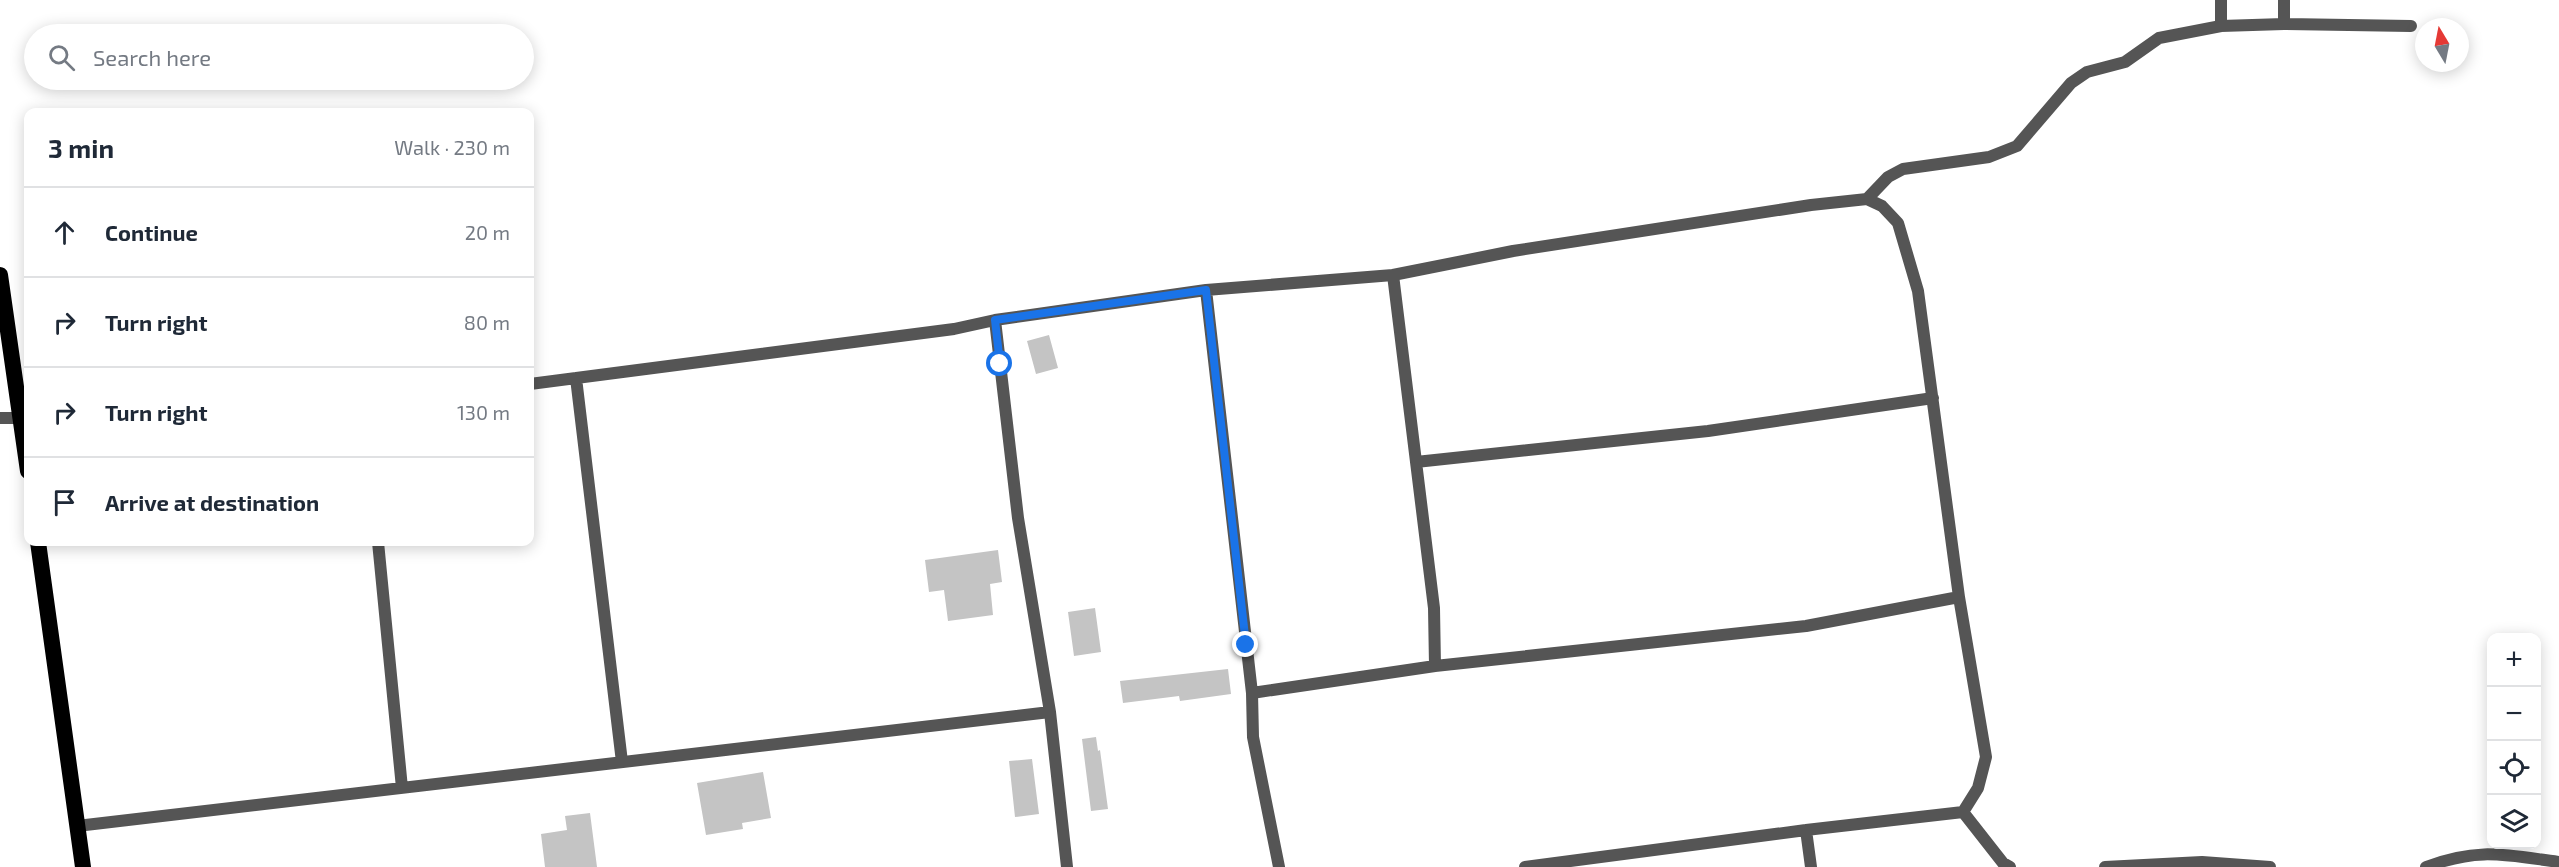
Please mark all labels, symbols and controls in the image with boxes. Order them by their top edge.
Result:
north arrow [2415,18,2469,72]
search box [24,24,534,90]
icon: search [45,41,78,74]
text: Search here [93,44,211,70]
text: 3 min [48,132,114,163]
text: Walk · 230 m [394,135,510,159]
icon: ahead [48,216,81,249]
text: Continue [105,219,198,245]
text: 20 m [465,220,510,244]
icon: right [48,306,81,339]
text: Turn right [105,309,207,335]
text: 80 m [464,310,510,334]
route start [986,350,1012,376]
icon: right [48,396,81,429]
text: Turn right [105,399,207,425]
text: 130 m [457,400,510,424]
icon: arrive [48,486,81,519]
text: Arrive at destination [105,489,319,515]
route end [1232,631,1258,657]
map controls [2487,633,2541,849]
button: + [2487,633,2541,687]
button: − [2487,687,2541,741]
button: locate [2487,741,2541,795]
button: layers [2487,795,2541,849]

